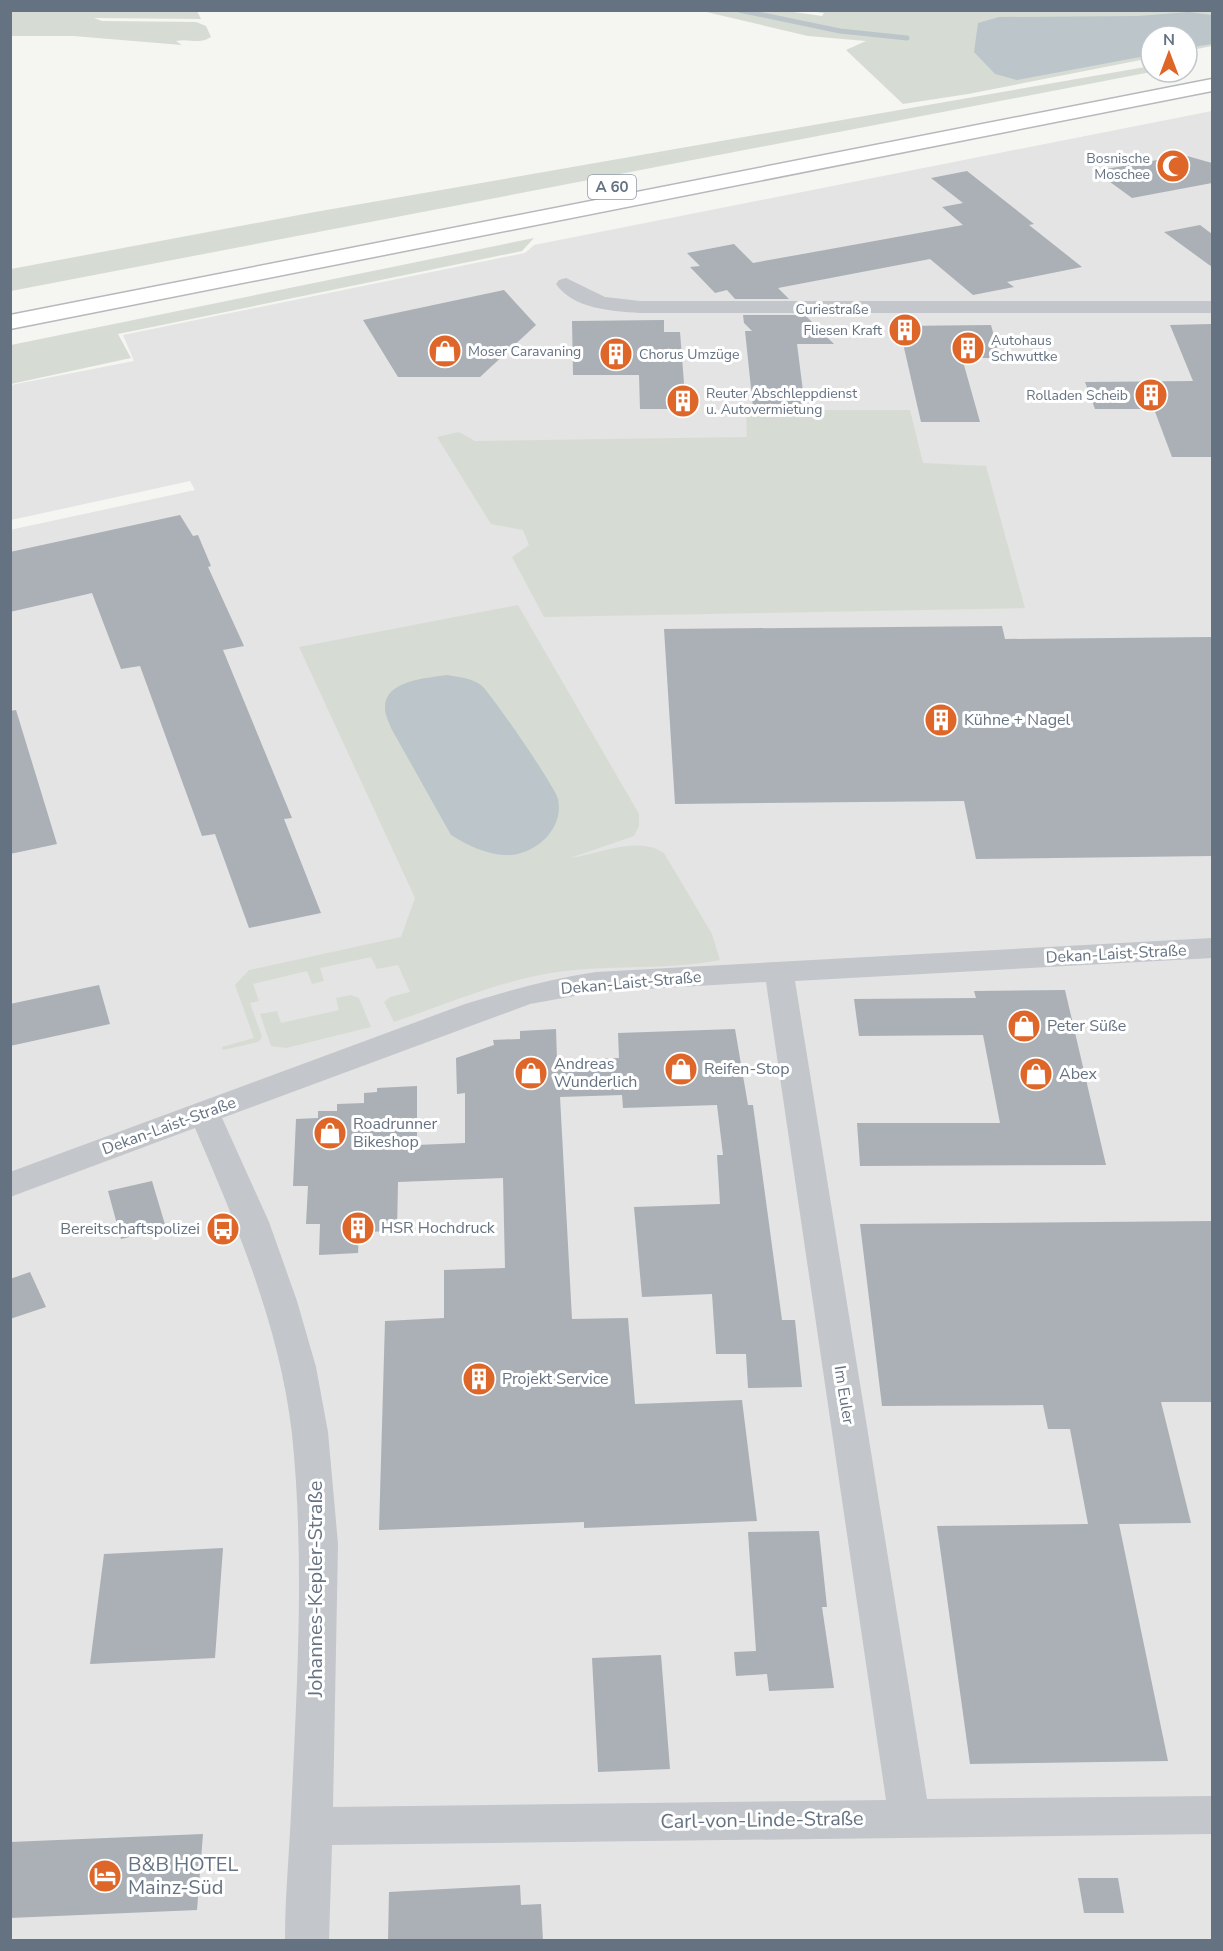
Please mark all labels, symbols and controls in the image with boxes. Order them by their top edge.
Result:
north arrow [1139,24,1199,84]
text: N [1163,29,1175,51]
mosque icon: Bosnische Moschee [1155,148,1191,184]
place label: Bosnische Moschee [1086,149,1150,184]
road number: A 60 [588,175,636,199]
street label: Curiestraße [796,300,868,319]
building icon: Fliesen Kraft [887,312,923,348]
place label: Fliesen Kraft [803,321,882,340]
building icon: Autohaus Schwuttke [950,330,986,366]
place label: Autohaus Schwuttke [991,331,1058,366]
shop icon: Moser Caravaning [427,333,463,369]
building icon: Chorus Umzüge [598,336,634,372]
place label: Moser Caravaning [468,342,581,361]
place label: Chorus Umzüge [639,345,740,364]
building icon: Rolladen Scheib [1133,377,1169,413]
building icon: Reuter Abschleppdienst u. Autovermietung [665,383,701,419]
place label: Reuter Abschleppdienst u. Autovermietung [706,384,857,419]
place label: Rolladen Scheib [1026,386,1128,405]
building icon: Kühne + Nagel [923,702,959,738]
place label: Kühne + Nagel [964,709,1071,731]
street label: Dekan-Laist-Straße [1045,939,1187,969]
street label: Dekan-Laist-Straße [560,966,702,1000]
shop icon: Peter Süße [1006,1008,1042,1044]
place label: Peter Süße [1047,1015,1126,1037]
shop icon: Reifen-Stop [663,1051,699,1087]
place label: Andreas Wunderlich [554,1053,637,1093]
shop icon: Andreas Wunderlich [513,1055,549,1091]
shop icon: Abex [1018,1056,1054,1092]
place label: Reifen-Stop [704,1058,789,1080]
place label: Abex [1059,1063,1097,1085]
street label: Dekan-Laist-Straße [99,1092,239,1160]
place label: Roadrunner Bikeshop [353,1113,438,1153]
shop icon: Roadrunner Bikeshop [312,1115,348,1151]
building icon: HSR Hochdruck [340,1210,376,1246]
bus stop icon: Bereitschaftspolizei [205,1211,241,1247]
place label: HSR Hochdruck [381,1217,496,1239]
place label: Bereitschaftspolizei [60,1218,200,1240]
building icon: Projekt Service [461,1361,497,1397]
street label: Im Euler [829,1364,860,1426]
place label: Projekt Service [502,1368,609,1390]
street label: Johannes-Kepler-Straße [302,1481,329,1698]
street label: Carl-von-Linde-Straße [660,1805,864,1835]
place label: B&B HOTEL Mainz-Süd [128,1851,238,1901]
hotel icon: B&B HOTEL Mainz-Süd [87,1858,123,1894]

